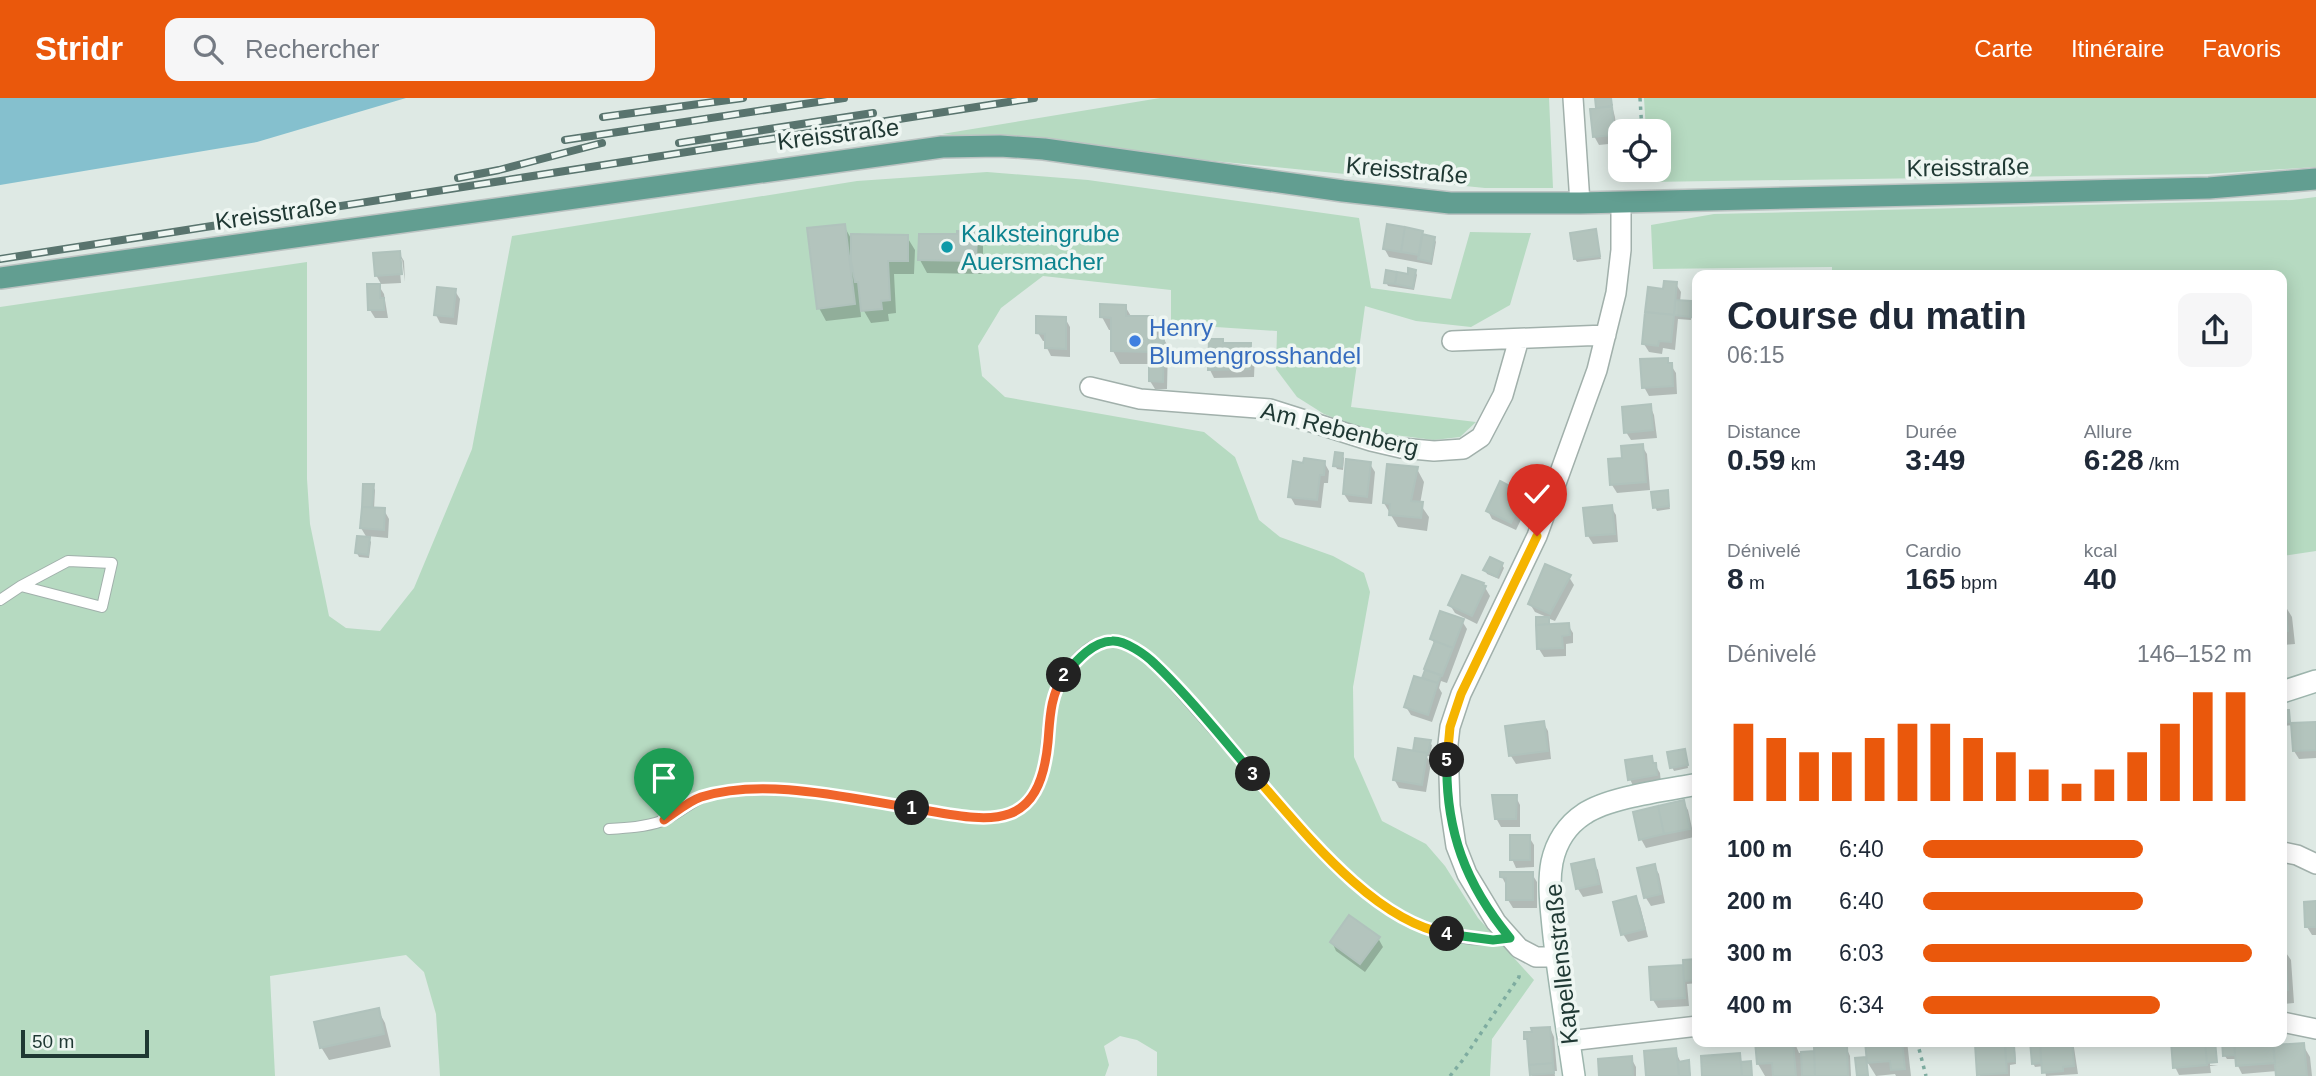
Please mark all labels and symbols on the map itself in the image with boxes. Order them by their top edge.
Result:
street label: Kreisstraße [775,113,901,155]
street label: Kreisstraße [1345,151,1469,189]
street label: Kreisstraße [1906,152,2030,182]
street label: Kreisstraße [213,191,339,235]
place label: Kalksteingrube Auersmacher [961,220,1120,275]
marker: Kalksteingrube Auersmacher [939,239,955,255]
place label: Henry Blumengrosshandel [1149,314,1361,369]
marker: Henry Blumengrosshandel [1127,333,1143,349]
street label: Am Rebenberg [1258,396,1422,462]
pin [1507,464,1567,536]
pin: 2 [1046,658,1082,692]
pin: 5 [1430,742,1464,778]
pin [634,748,694,820]
pin: 3 [1236,756,1270,792]
pin: 1 [894,790,930,826]
street label: Kapellenstraße [1539,882,1583,1046]
pin: 4 [1430,916,1464,952]
scale bar [21,1027,149,1059]

